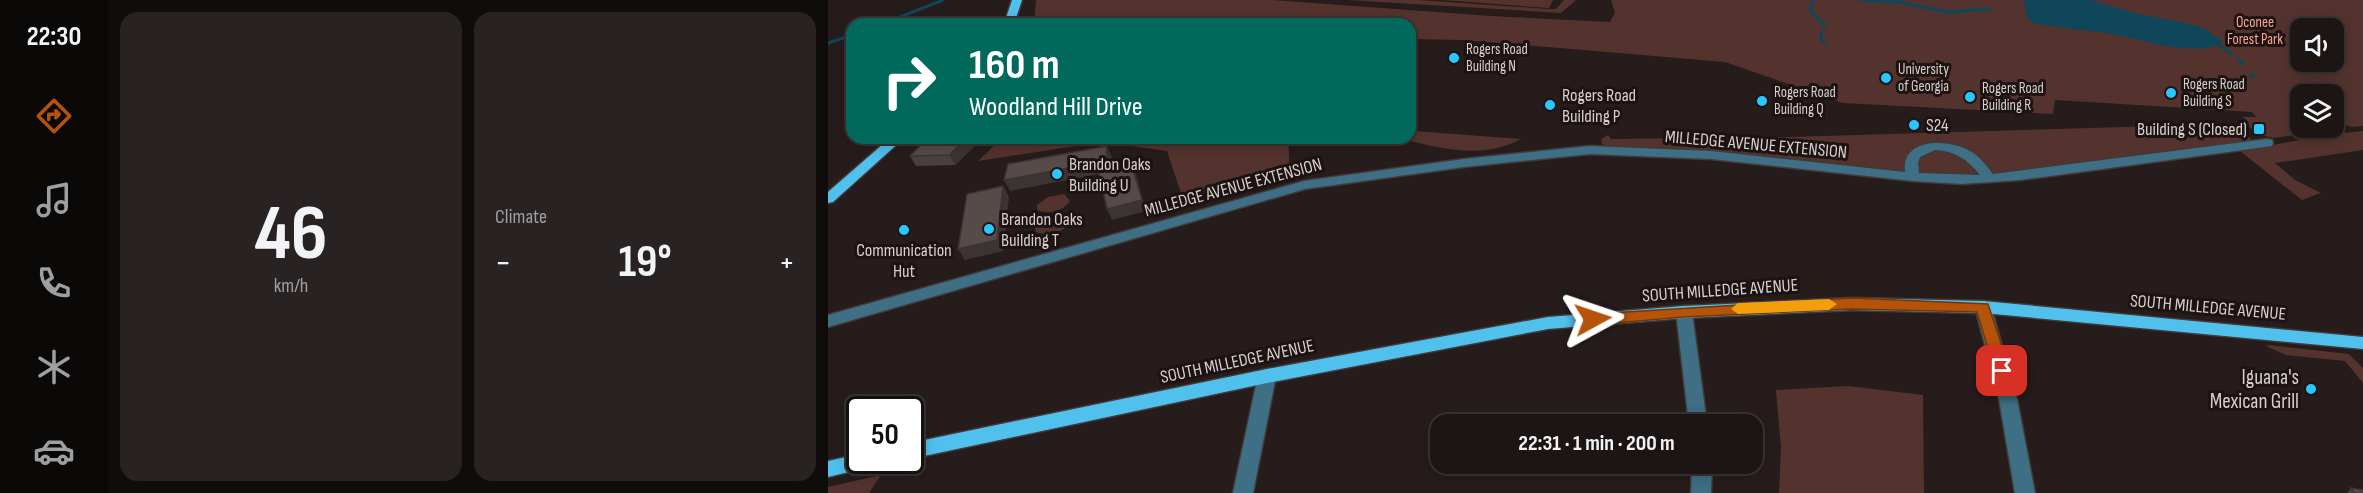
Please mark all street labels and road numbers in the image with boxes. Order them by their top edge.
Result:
street label: MILLEDGE AVENUE EXTENSION [1664,126,1848,163]
street label: MILLEDGE AVENUE EXTENSION [1142,154,1324,221]
street label: SOUTH MILLEDGE AVENUE [1641,275,1799,306]
street label: SOUTH MILLEDGE AVENUE [2129,290,2287,325]
street label: SOUTH MILLEDGE AVENUE [1159,335,1316,388]

